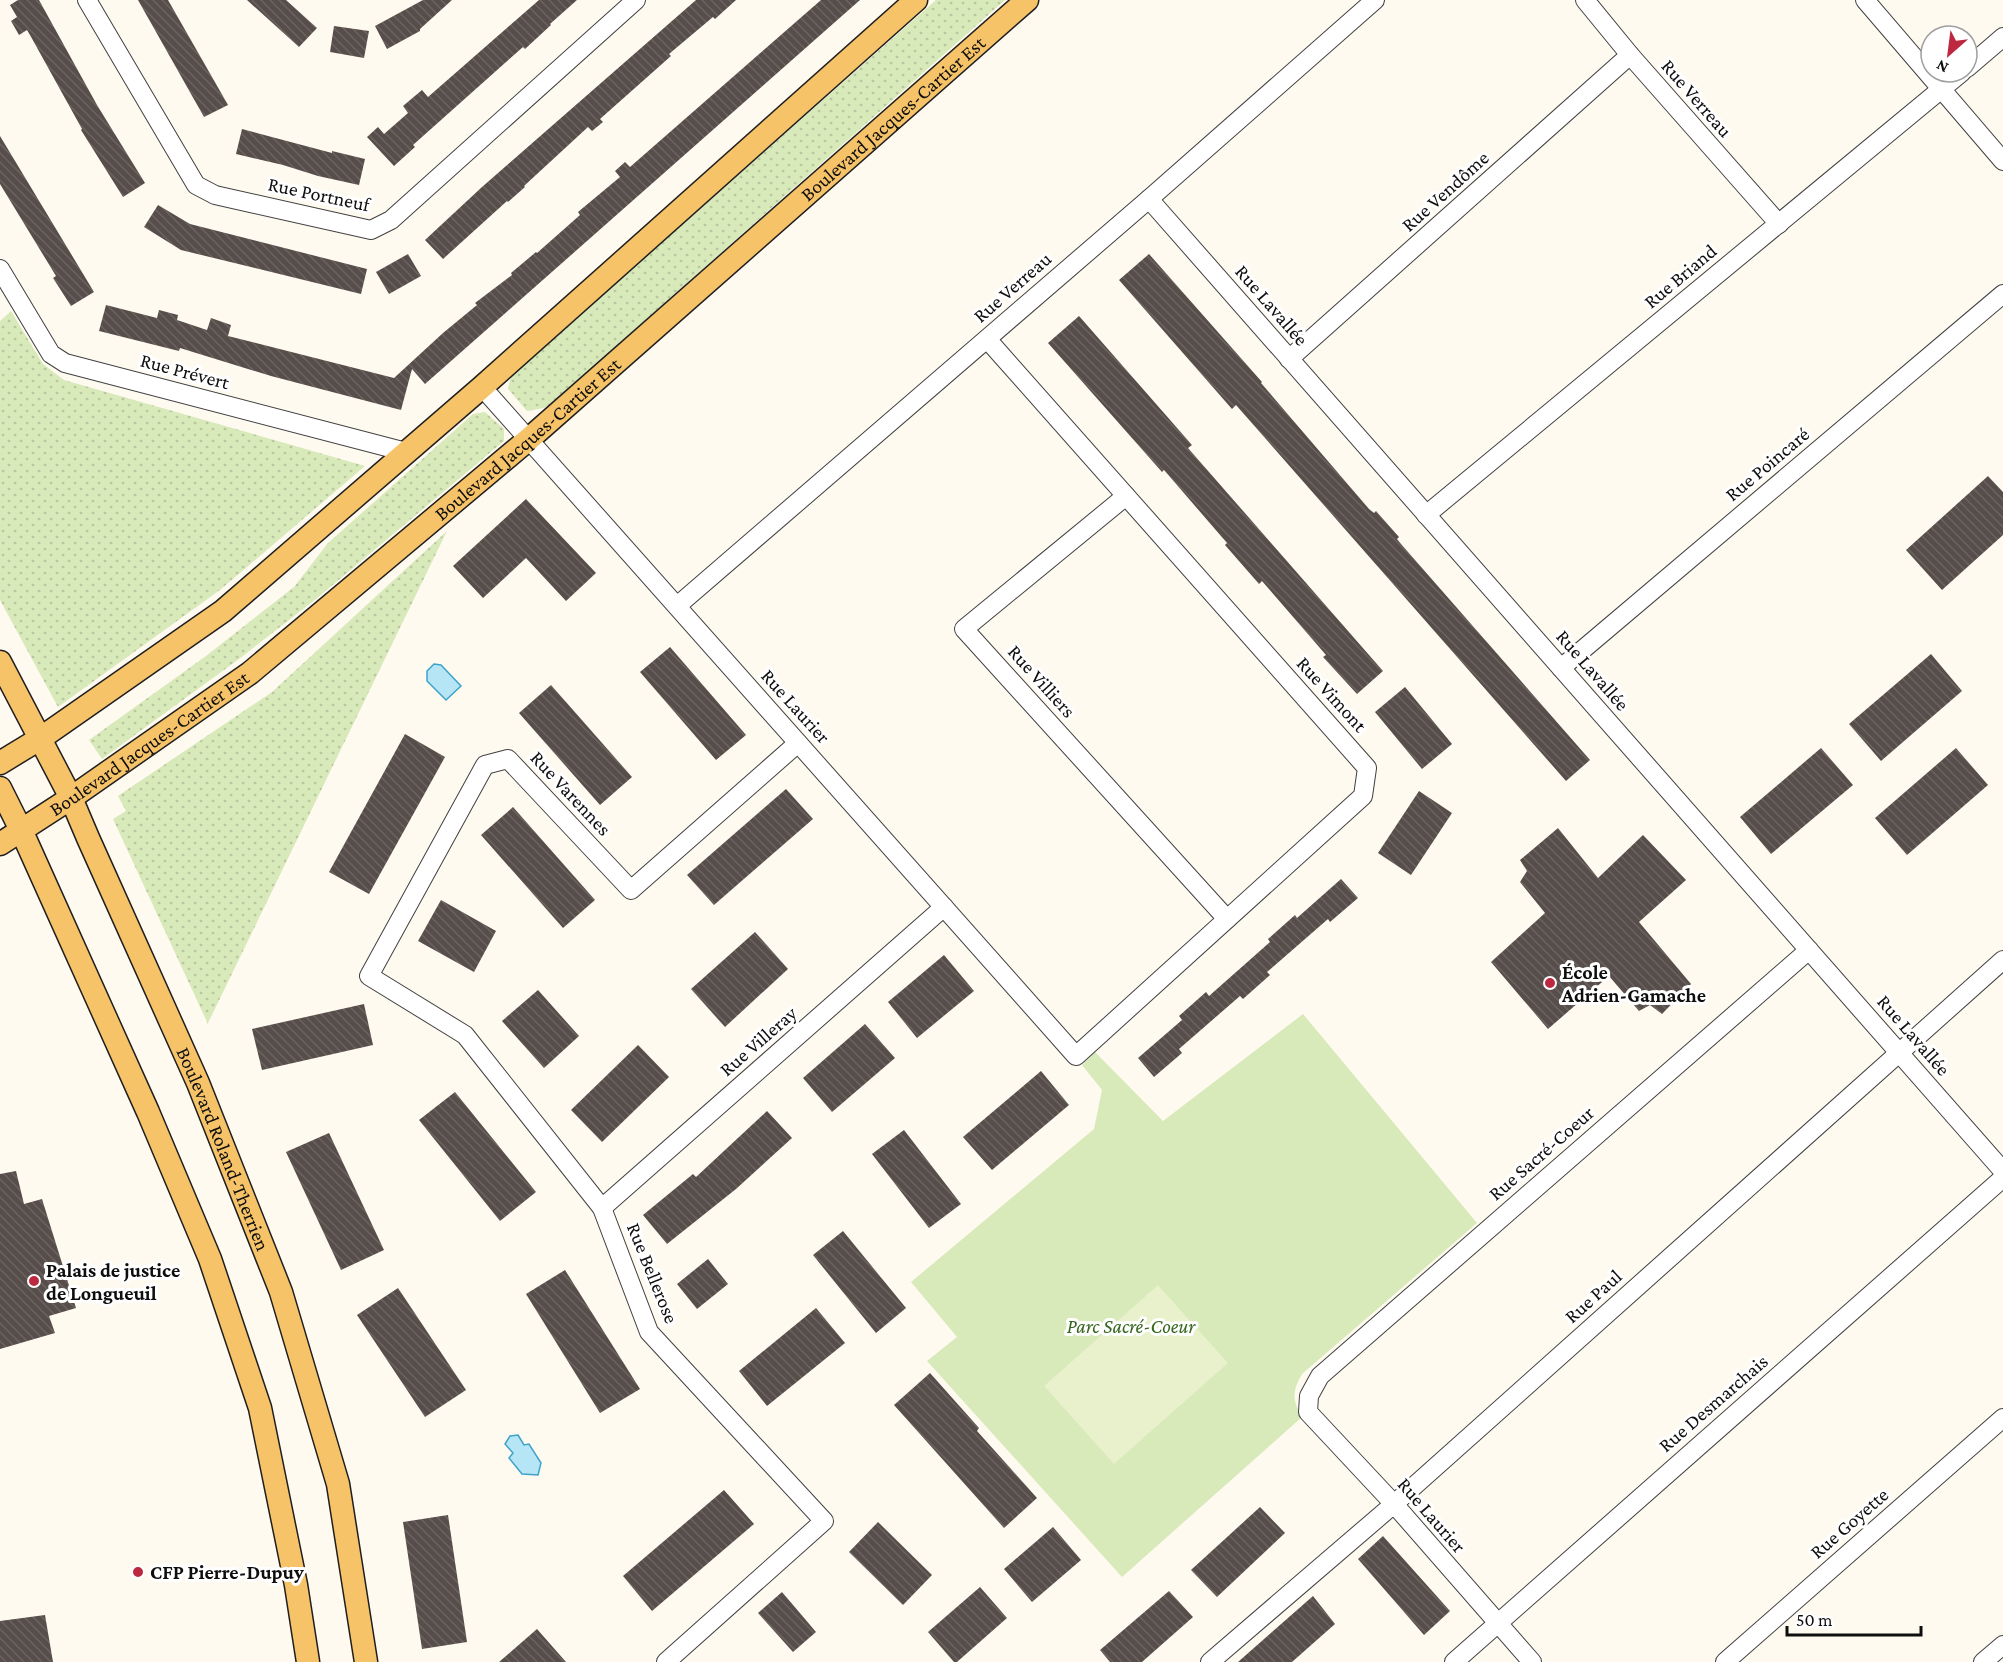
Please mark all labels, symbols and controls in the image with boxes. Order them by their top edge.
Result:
north arrow [1919,24,1979,84]
street label: Boulevard Jacques-Cartier Est [796,31,990,205]
street label: Rue Verreau [1657,55,1737,142]
text: N [1933,57,1951,77]
street label: Rue Vendôme [1397,146,1493,236]
street label: Rue Portneuf [266,172,373,216]
street label: Rue Briand [1639,239,1721,313]
street label: Rue Verreau [969,247,1056,327]
street label: Rue Lavallée [1231,260,1313,350]
street label: Rue Prévert [138,349,232,394]
street label: Boulevard Jacques-Cartier Est [430,353,625,525]
street label: Rue Poincaré [1721,422,1814,505]
street label: Rue Lavallée [1552,625,1634,715]
street label: Rue Villiers [1004,640,1080,722]
street label: Rue Vimont [1292,652,1372,736]
street label: Rue Laurier [757,664,835,748]
street label: Boulevard Jacques-Cartier Est [45,666,253,820]
street label: Rue Varennes [526,746,616,840]
place label: École Adrien-Gamache [1561,961,1706,1006]
marker: École Adrien-Gamache [1543,976,1557,990]
street label: Rue Lavallée [1873,990,1955,1080]
street label: Rue Villeray [715,1001,802,1081]
street label: Boulevard Roland-Therrien [172,1044,275,1254]
street label: Rue Sacré-Coeur [1484,1101,1598,1205]
street label: Rue Bellerose [623,1220,683,1327]
place label: Palais de justice de Longueuil [46,1259,180,1304]
street label: Rue Paul [1560,1265,1626,1327]
marker: Palais de justice de Longueuil [27,1274,41,1288]
park label: Parc Sacré-Coeur [1067,1315,1196,1337]
street label: Rue Desmarchais [1654,1350,1772,1456]
street label: Rue Laurier [1393,1473,1471,1557]
street label: Rue Goyette [1805,1483,1893,1564]
place label: CFP Pierre-Dupuy [150,1561,304,1583]
marker: CFP Pierre-Dupuy [131,1565,145,1579]
scale bar [1787,1599,1920,1637]
text: 50 m [1796,1610,1833,1630]

